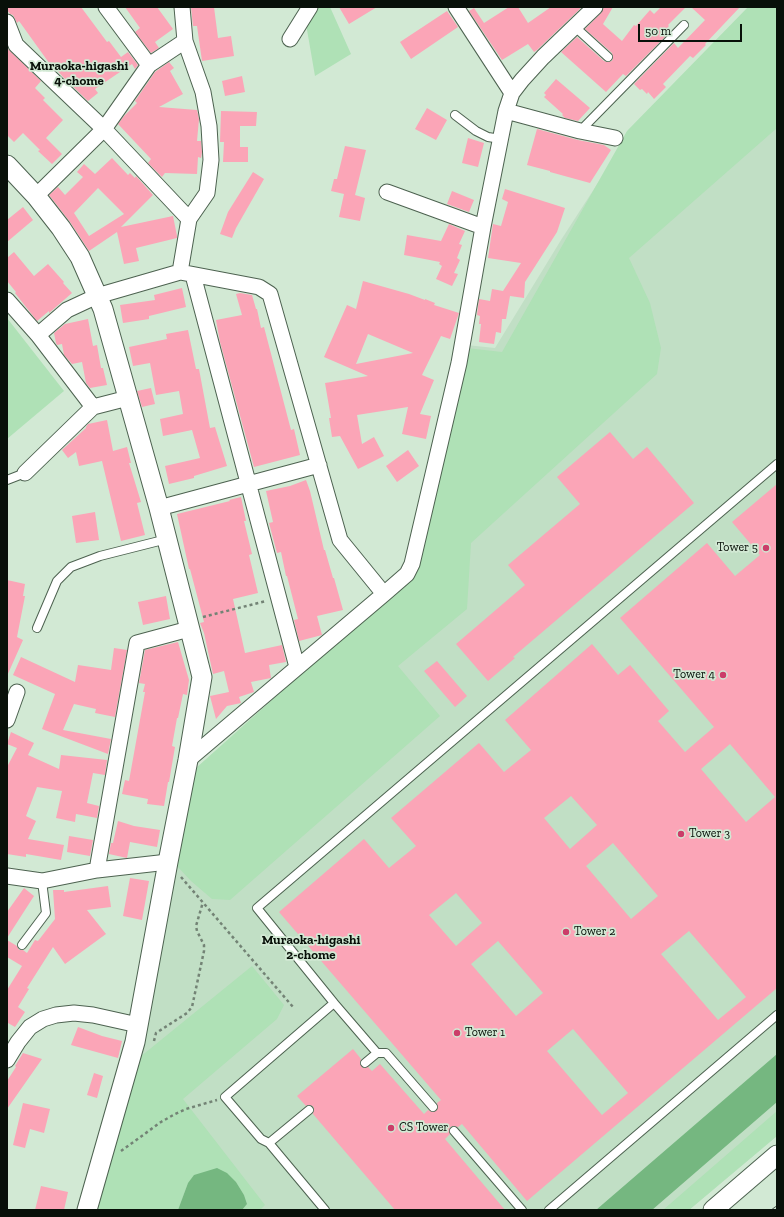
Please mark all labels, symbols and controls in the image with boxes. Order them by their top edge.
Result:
scale bar [640,16,744,42]
text: 50 m [645,24,671,38]
district label: Muraoka-higashi 4-chome [30,58,128,89]
place label: Tower 5 [717,541,758,555]
marker: Tower 5 [761,543,771,553]
place label: Tower 4 [673,668,715,682]
marker: Tower 4 [718,670,728,680]
place label: Tower 3 [689,827,730,841]
marker: Tower 3 [676,829,686,839]
place label: Tower 2 [574,925,615,939]
marker: Tower 2 [561,927,571,937]
district label: Muraoka-higashi 2-chome [262,932,360,963]
place label: Tower 1 [465,1026,505,1040]
marker: Tower 1 [452,1028,462,1038]
place label: CS Tower [399,1121,448,1135]
marker: CS Tower [386,1123,396,1133]

